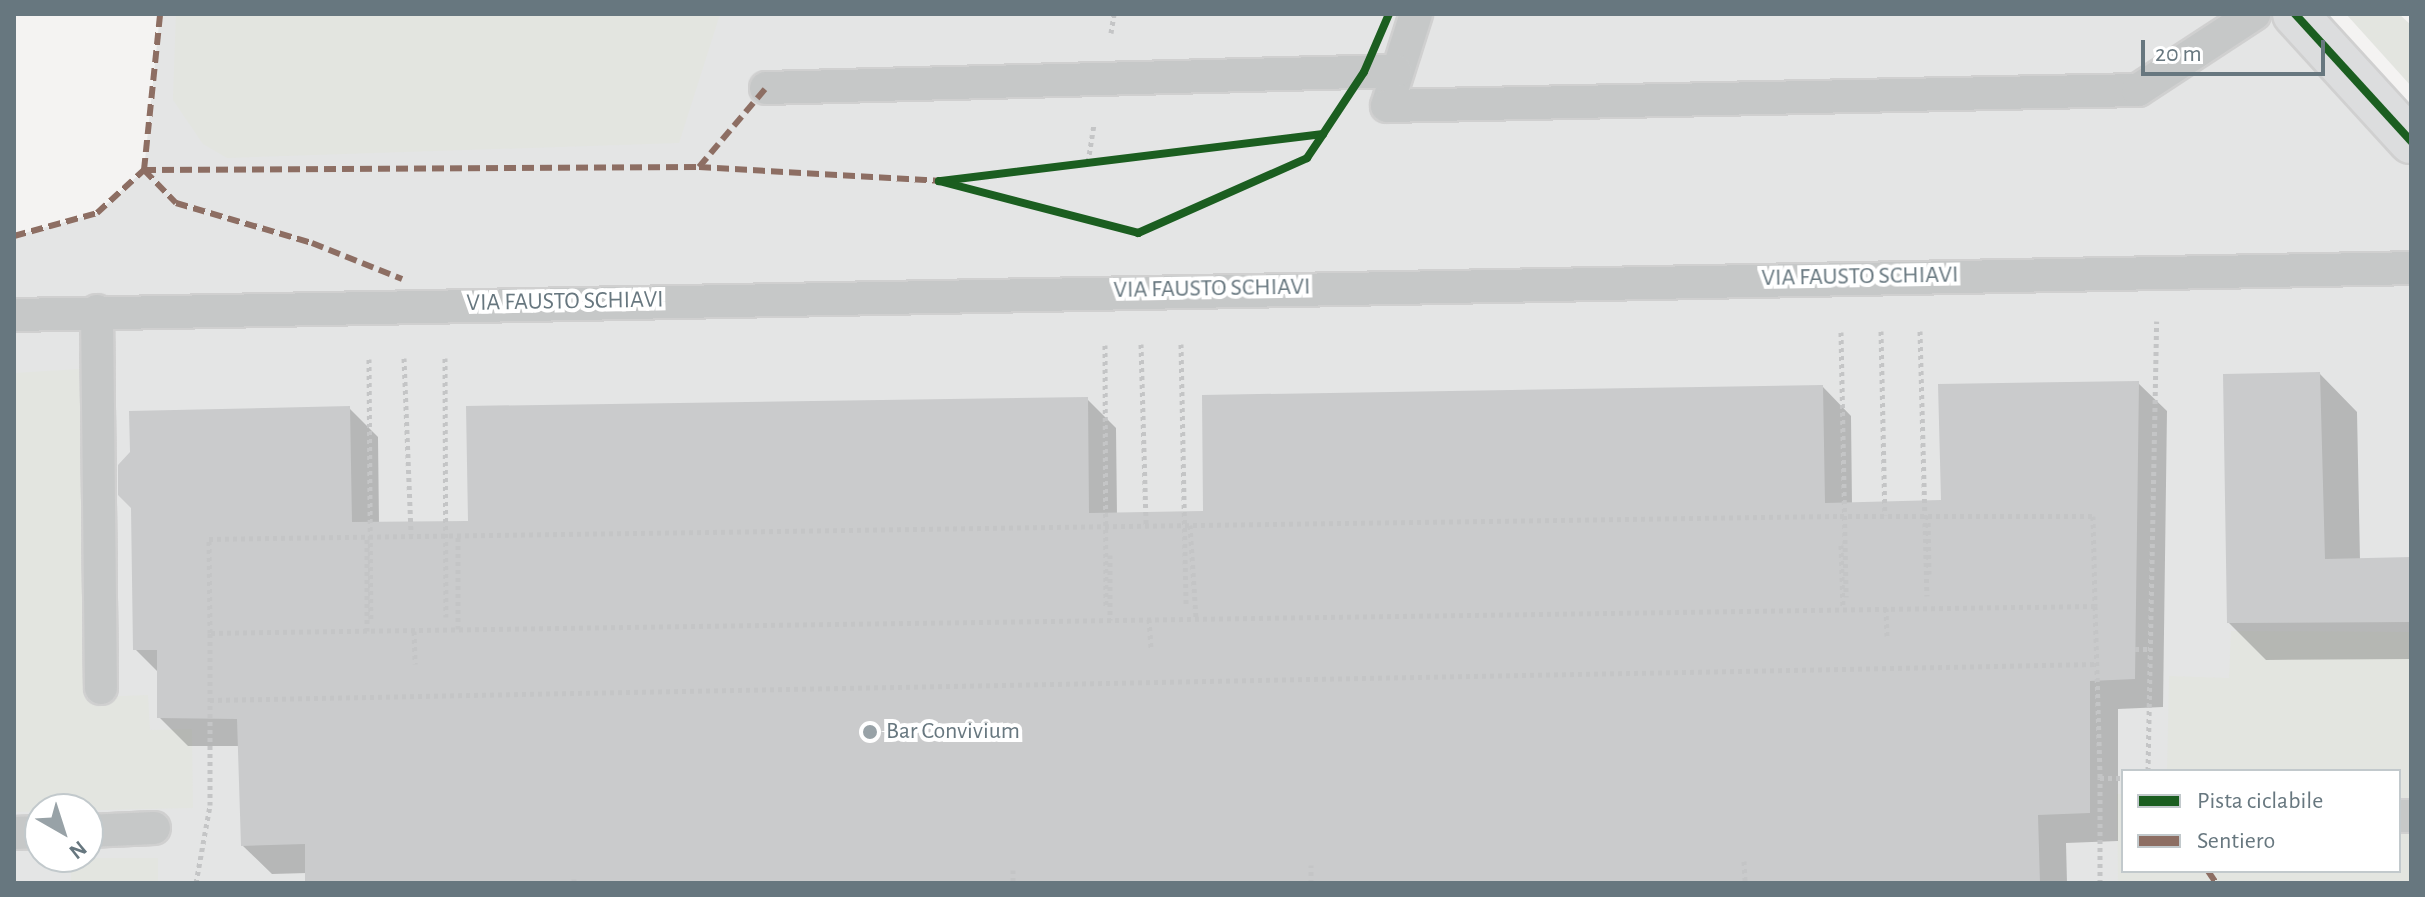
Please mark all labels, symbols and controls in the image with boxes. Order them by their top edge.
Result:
scale bar [2145,24,2329,74]
text: 20 m [2155,42,2202,66]
street label: VIA FAUSTO SCHIAVI [1761,261,1959,293]
street label: VIA FAUSTO SCHIAVI [1113,273,1311,305]
street label: VIA FAUSTO SCHIAVI [466,286,664,318]
place label: Bar Convivium [886,718,1020,746]
marker: Bar Convivium [861,723,879,741]
legend [2121,769,2401,873]
text: Pista ciclabile [2197,789,2323,813]
north arrow [24,793,104,873]
text: Sentiero [2197,829,2275,853]
text: N [65,837,91,863]

